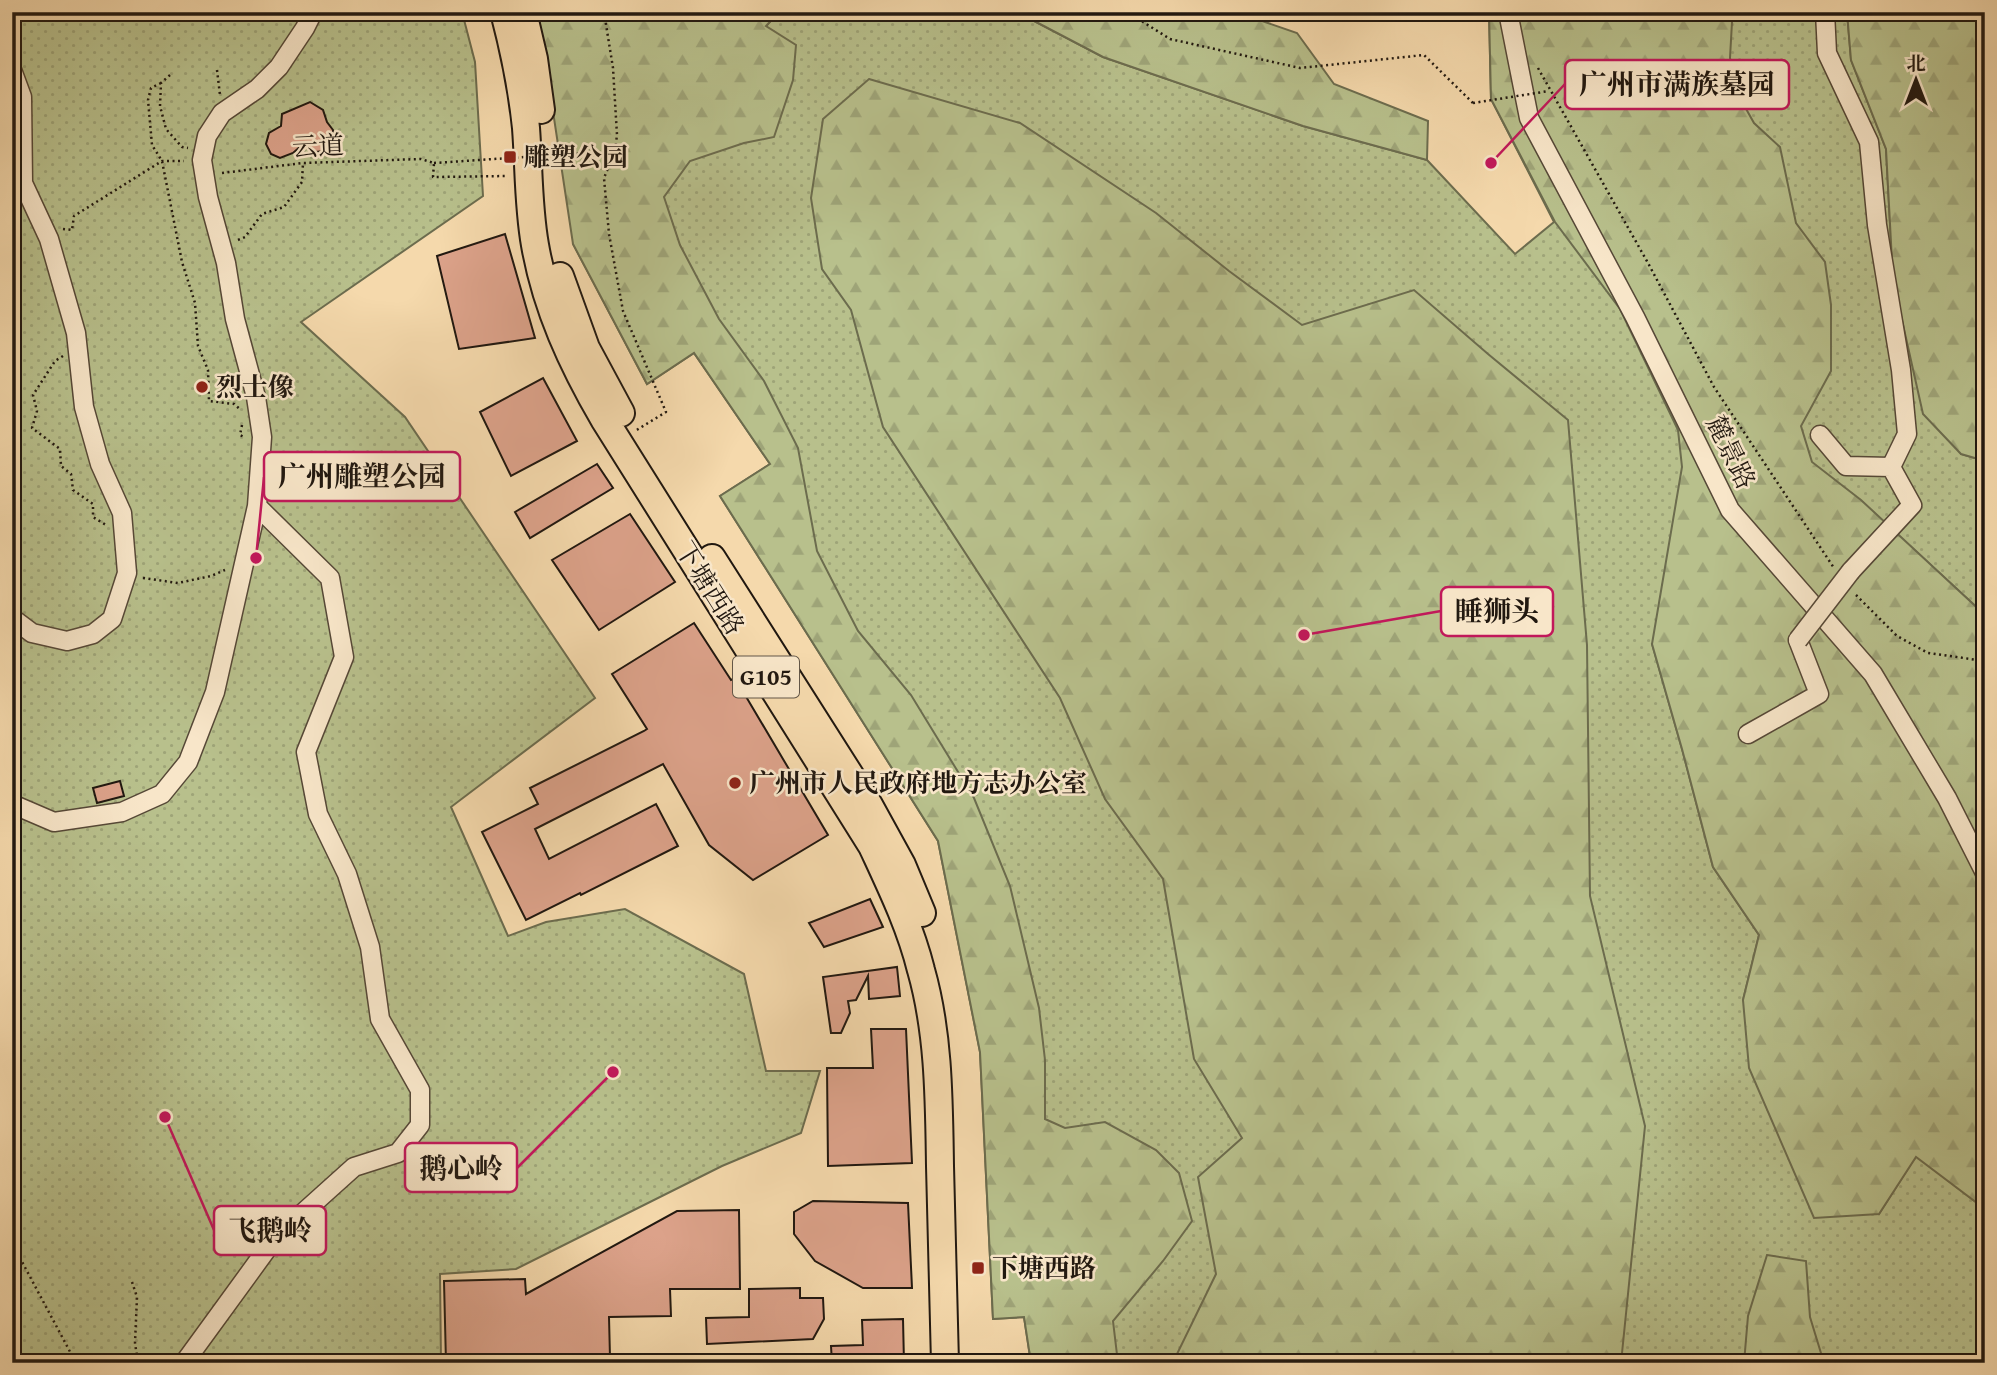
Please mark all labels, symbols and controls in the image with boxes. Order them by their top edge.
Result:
north arrow [1882,46,1952,116]
text: 北 [1906,49,1926,77]
callout: 广州市满族墓园 [1565,60,1789,109]
text: 广州市满族墓园 [1579,63,1775,104]
street label: 云道 [291,125,345,166]
place label: 雕塑公园 [524,137,628,176]
marker: 雕塑公园 [502,149,518,165]
place label: 烈士像 [216,367,294,406]
marker: 烈士像 [194,379,210,395]
street label: 麓景路 [1697,408,1766,495]
callout: 广州雕塑公园 [264,452,460,501]
text: 广州雕塑公园 [278,455,446,496]
street label: 下塘西路 [666,533,755,642]
callout: 睡狮头 [1441,587,1553,636]
text: 睡狮头 [1455,590,1539,631]
road number: G105 [733,656,799,698]
place label: 广州市人民政府地方志办公室 [749,763,1087,802]
marker: 广州市人民政府地方志办公室 [727,775,743,791]
callout: 鹅心岭 [405,1143,517,1192]
text: 鹅心岭 [419,1147,503,1188]
callout: 飞鹅岭 [214,1206,326,1255]
text: 飞鹅岭 [228,1209,312,1250]
place label: 下塘西路 [992,1248,1096,1287]
marker: 下塘西路 [970,1260,986,1276]

